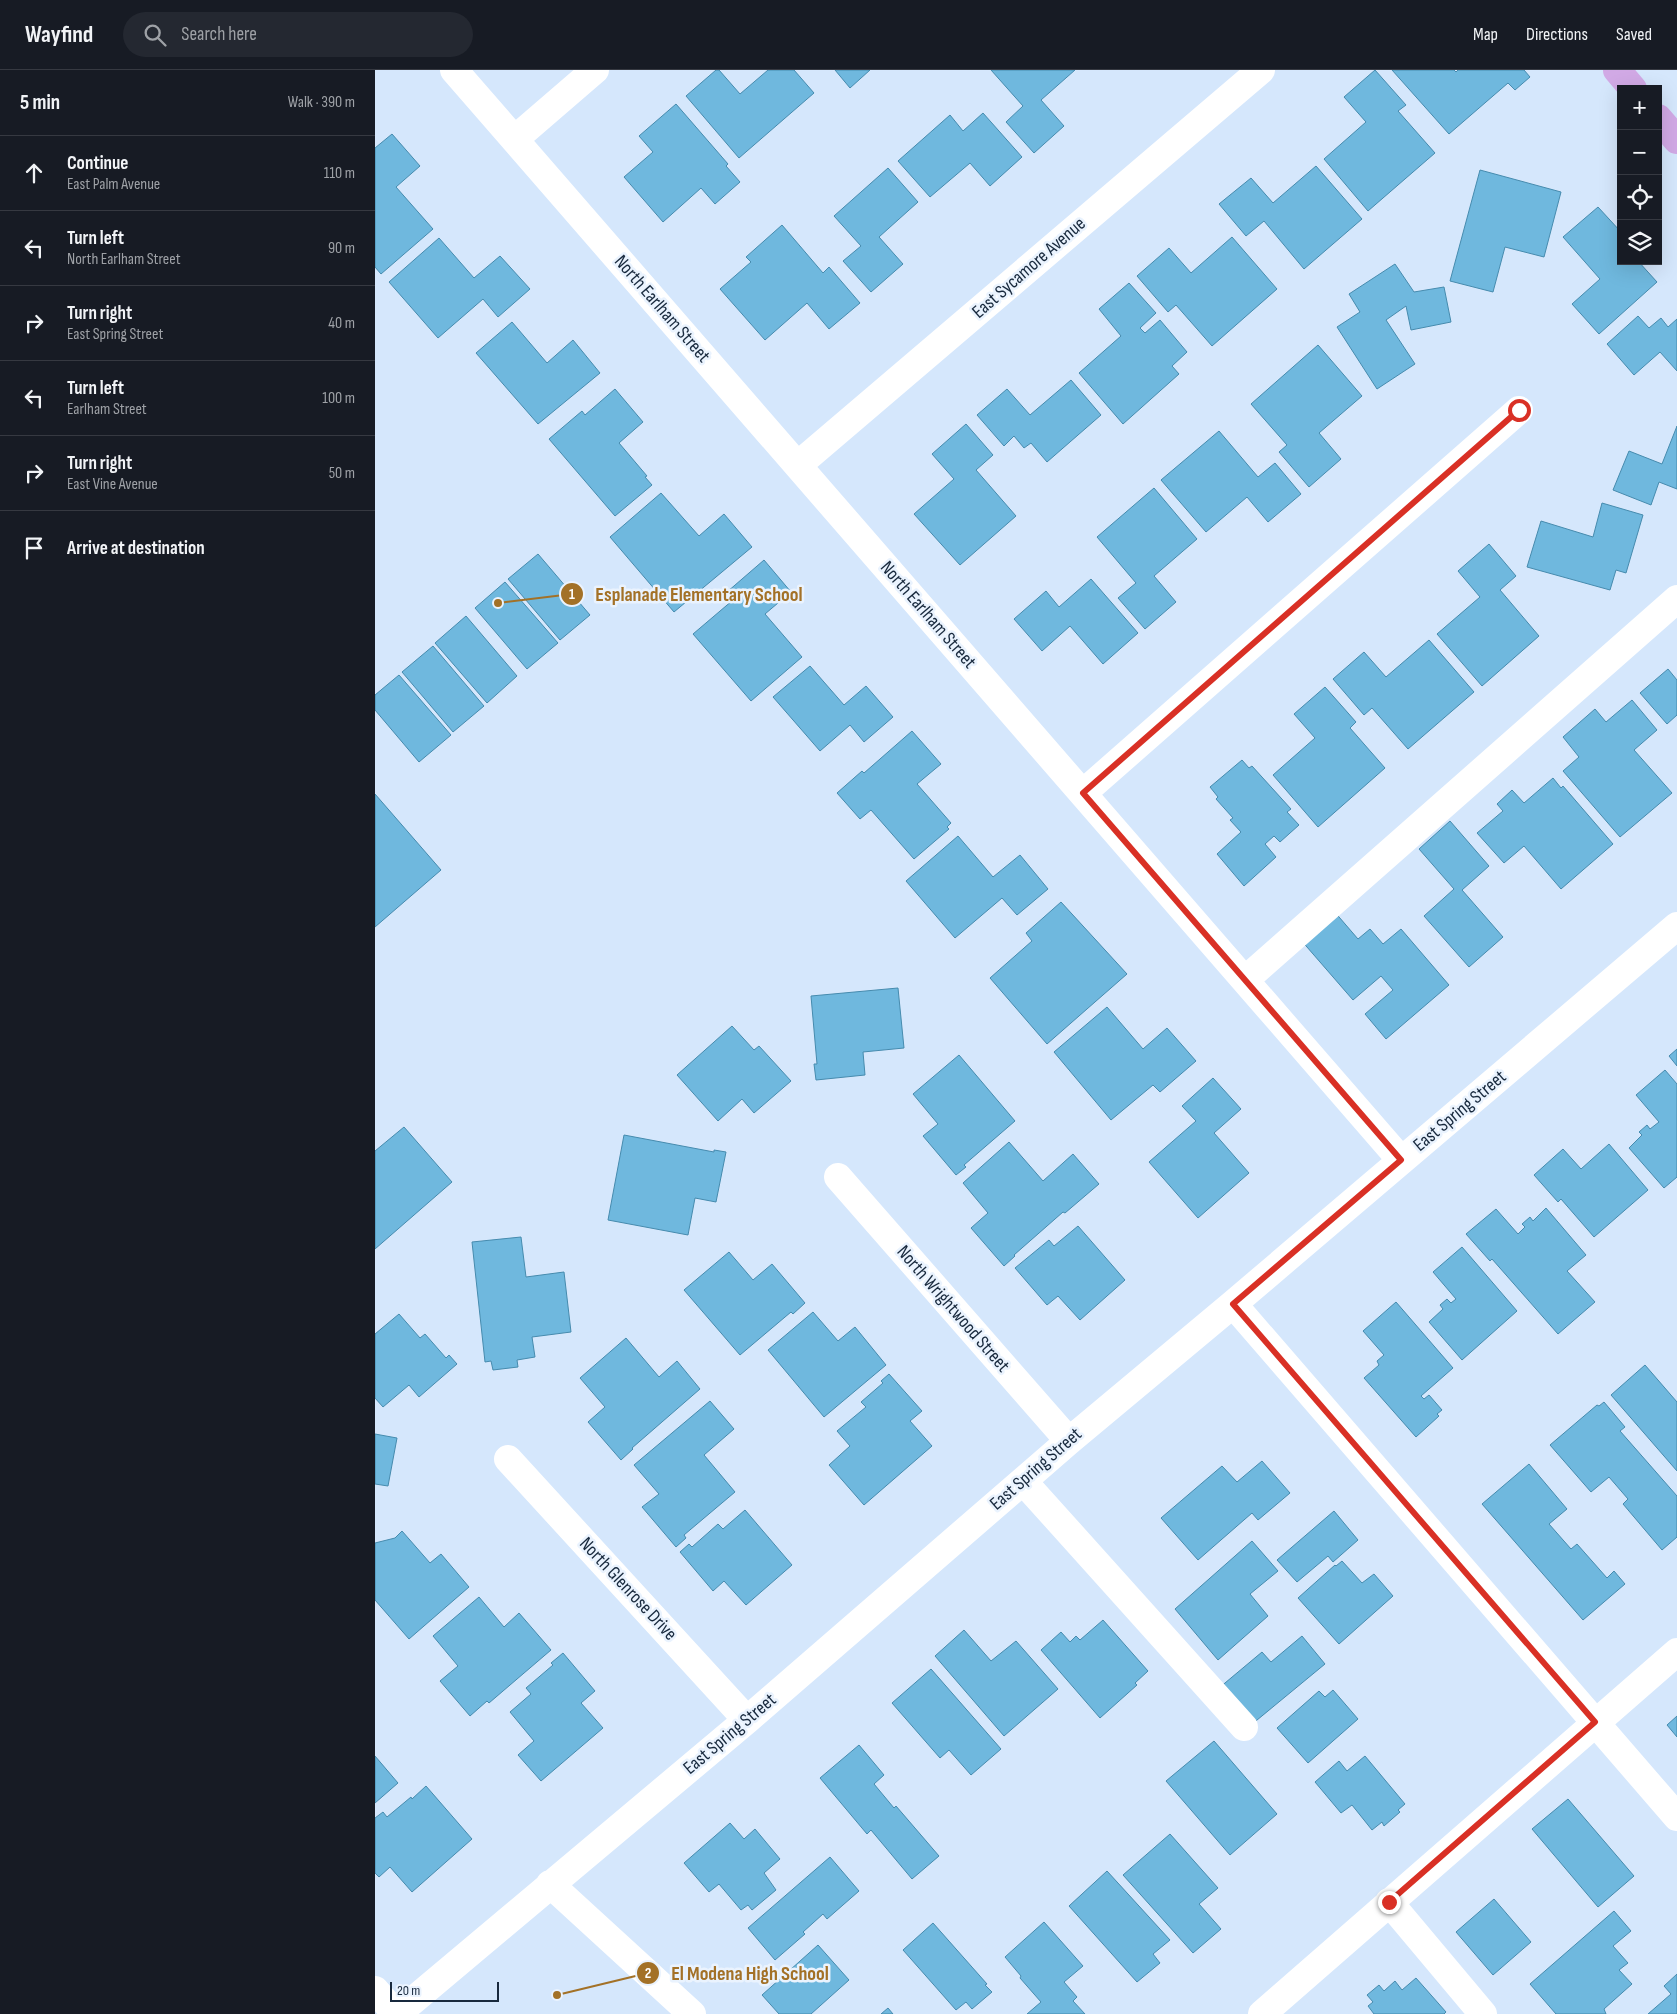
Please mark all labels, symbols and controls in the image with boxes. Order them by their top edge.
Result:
search box [123,12,473,57]
text: Wayfind [25,20,93,49]
icon: search [141,21,169,49]
text: Search here [181,23,257,46]
text: Map [1473,24,1498,45]
text: Directions [1526,24,1588,45]
text: Saved [1616,24,1652,45]
map controls [1617,85,1662,265]
button: + [1617,85,1662,130]
text: 5 min [20,90,60,115]
text: Walk · 390 m [288,93,355,112]
button: − [1617,130,1662,175]
text: Continue [67,152,128,175]
icon: ahead [20,159,48,187]
text: 110 m [324,164,355,183]
text: East Palm Avenue [67,175,160,194]
button: locate [1617,175,1662,220]
street label: East Sycamore Avenue [968,212,1090,324]
button: layers [1617,220,1662,265]
text: Turn left [67,227,124,250]
icon: left [20,234,48,262]
text: 90 m [328,239,355,258]
text: North Earlham Street [67,250,181,269]
street label: North Earlham Street [609,251,715,368]
text: Turn right [67,302,132,325]
icon: right [20,309,48,337]
text: 40 m [328,314,355,333]
text: East Spring Street [67,325,163,344]
text: Turn left [67,377,124,400]
icon: left [20,384,48,412]
text: 100 m [322,389,355,408]
route start [1508,399,1531,422]
text: Earlham Street [67,400,147,419]
text: Turn right [67,452,132,475]
icon: right [20,459,48,487]
text: 50 m [329,464,355,483]
text: East Vine Avenue [67,475,158,494]
icon: arrive [20,534,48,562]
text: Arrive at destination [67,537,205,560]
street label: North Earlham Street [875,557,981,674]
callout: Esplanade Elementary School [560,577,812,612]
text: Esplanade Elementary School [595,583,803,607]
text: 1 [569,585,575,604]
street label: East Spring Street [1409,1065,1511,1157]
street label: North Wrightwood Street [892,1241,1014,1377]
street label: East Spring Street [985,1423,1087,1515]
street label: North Glenrose Drive [574,1533,682,1645]
street label: East Spring Street [679,1688,781,1780]
route end [1378,1891,1401,1914]
callout: El Modena High School [636,1956,838,1991]
text: El Modena High School [671,1962,829,1986]
text: 2 [645,1964,651,1983]
scale bar [390,1979,499,2002]
text: 20 m [397,1982,420,1999]

